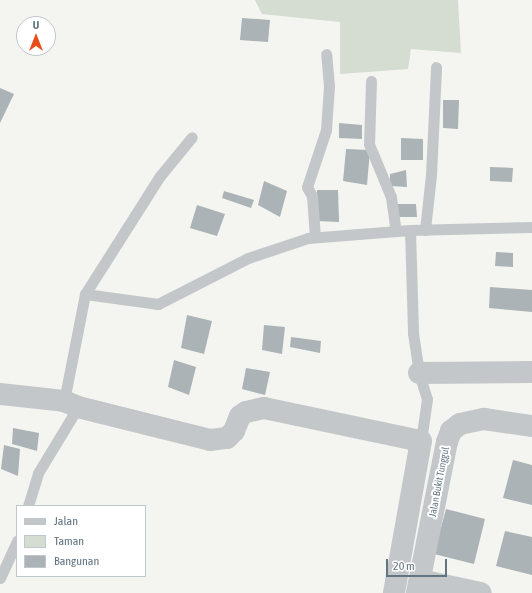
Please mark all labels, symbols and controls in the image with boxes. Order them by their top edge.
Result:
north arrow [16,16,56,56]
text: U [33,19,39,31]
street label: Jalan Bukit Tunggul [426,446,452,518]
legend [16,505,146,577]
text: Jalan [54,514,78,528]
text: Taman [54,534,84,548]
scale bar [388,551,449,577]
text: Bangunan [54,554,99,568]
text: 20 m [393,559,415,573]

